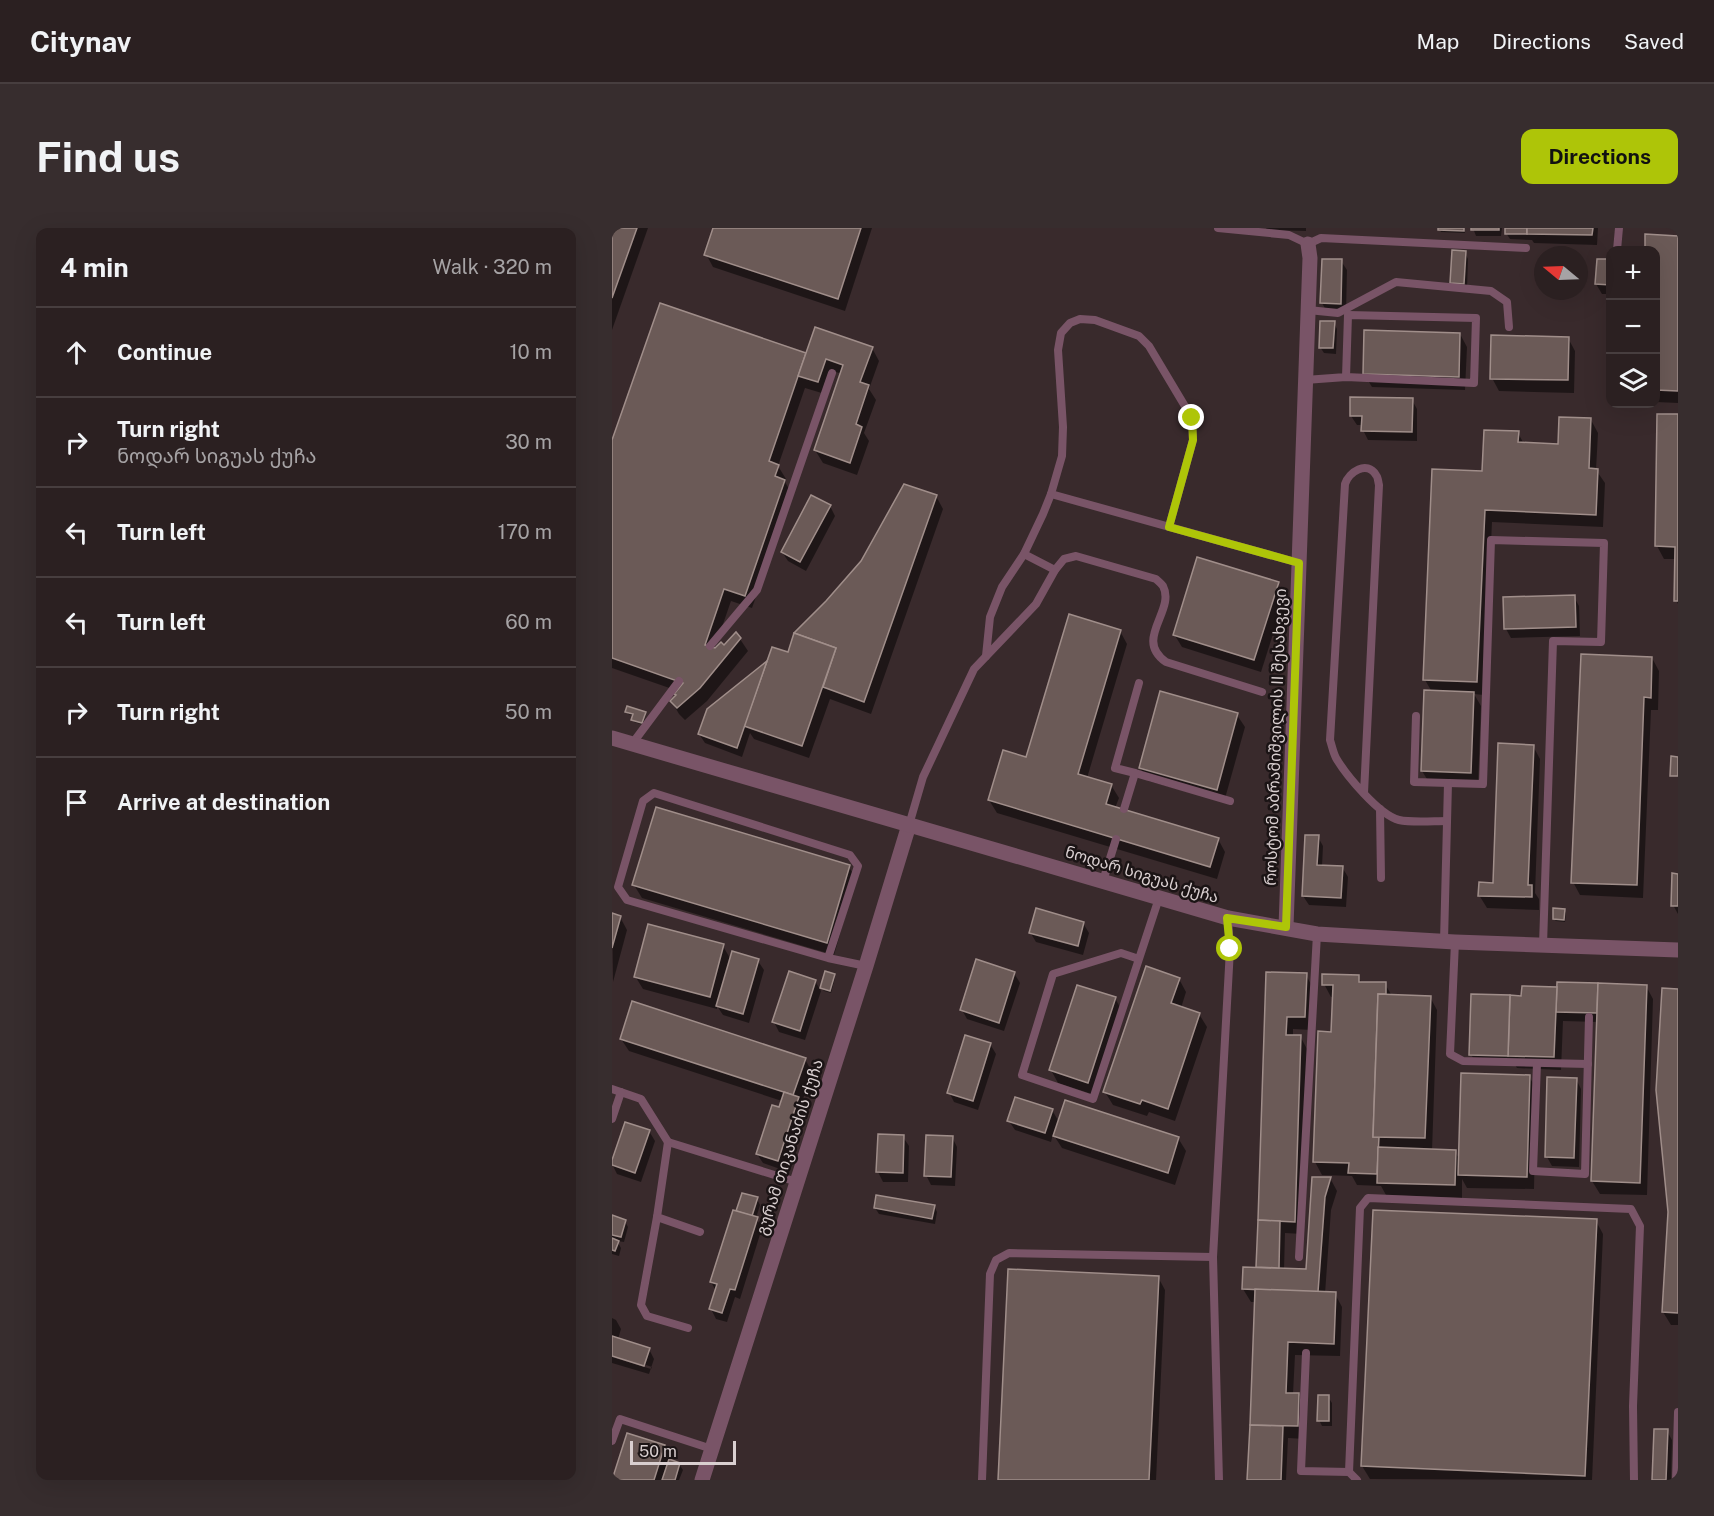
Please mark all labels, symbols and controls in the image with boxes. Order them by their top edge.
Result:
text: Citynav [30,25,131,58]
text: Map [1417,29,1459,54]
text: Directions [1492,29,1591,54]
text: Saved [1624,29,1684,54]
button: Directions [1521,129,1678,184]
text: Find us [36,132,180,181]
north arrow [1534,246,1588,300]
map controls [1606,246,1660,408]
button: + [1606,246,1660,300]
text: 4 min [60,252,129,283]
text: Walk · 320 m [432,255,552,279]
button: − [1606,300,1660,354]
icon: ahead [60,336,93,369]
text: Continue [117,339,212,365]
text: 10 m [509,340,552,364]
button: layers [1606,354,1660,408]
route end [1178,404,1204,430]
text: Turn right [117,416,220,442]
icon: right [60,426,93,459]
text: 30 m [505,430,552,454]
text: ნოდარ სიგუას ქუჩა [117,444,317,468]
icon: left [60,516,93,549]
text: Turn left [117,519,206,545]
text: 170 m [498,520,552,544]
street label: როსტომ აბრამიშვილის II შესახვევი [1261,588,1291,886]
icon: left [60,606,93,639]
text: Turn left [117,609,206,635]
text: 60 m [505,610,552,634]
icon: right [60,696,93,729]
text: Turn right [117,699,220,725]
text: 50 m [505,700,552,724]
icon: arrive [60,786,93,819]
text: Arrive at destination [117,789,330,815]
street label: ნოდარ სიგუას ქუჩა [1062,842,1221,908]
route start [1216,935,1242,961]
street label: გურამ თიკანაძის ქუჩა [752,1057,827,1237]
scale bar [630,1438,736,1466]
text: 50 m [639,1442,677,1461]

